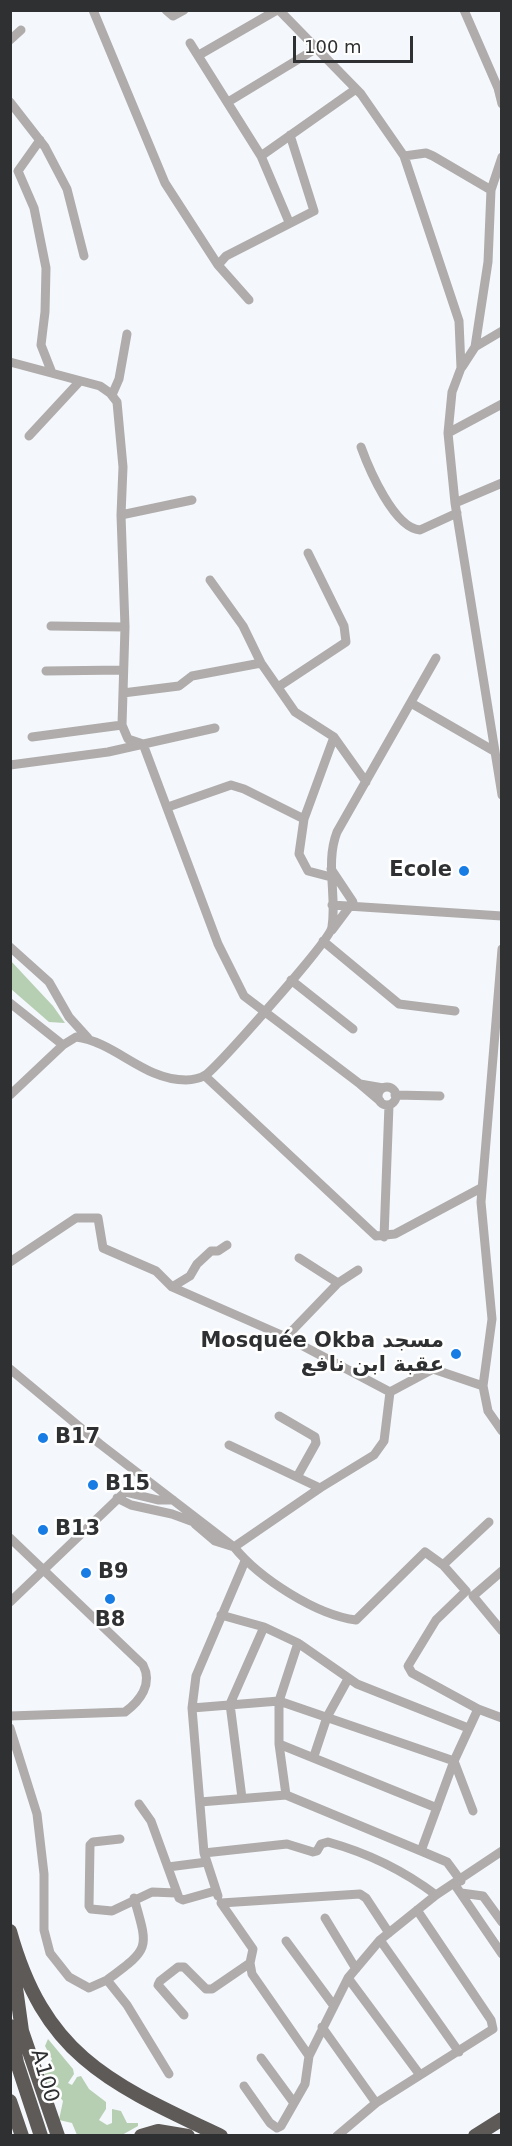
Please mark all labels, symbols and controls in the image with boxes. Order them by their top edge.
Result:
scale bar [296,24,416,62]
text: 100 m [304,36,362,57]
place label: Ecole [389,858,452,884]
marker: Ecole [457,864,471,878]
place label: Mosquée Okba مسجد عقبة ابن نافع [200,1329,444,1379]
marker: Mosquée Okba مسجد عقبة ابن نافع [449,1347,463,1361]
place label: B17 [55,1425,100,1451]
marker: B17 [36,1431,50,1445]
place label: B15 [105,1472,150,1498]
marker: B15 [86,1478,100,1492]
place label: B13 [55,1517,100,1543]
marker: B13 [36,1523,50,1537]
place label: B9 [98,1560,129,1586]
marker: B9 [79,1566,93,1580]
marker: B8 [103,1592,117,1606]
place label: B8 [95,1608,125,1634]
street label: A100 [24,2046,64,2106]

